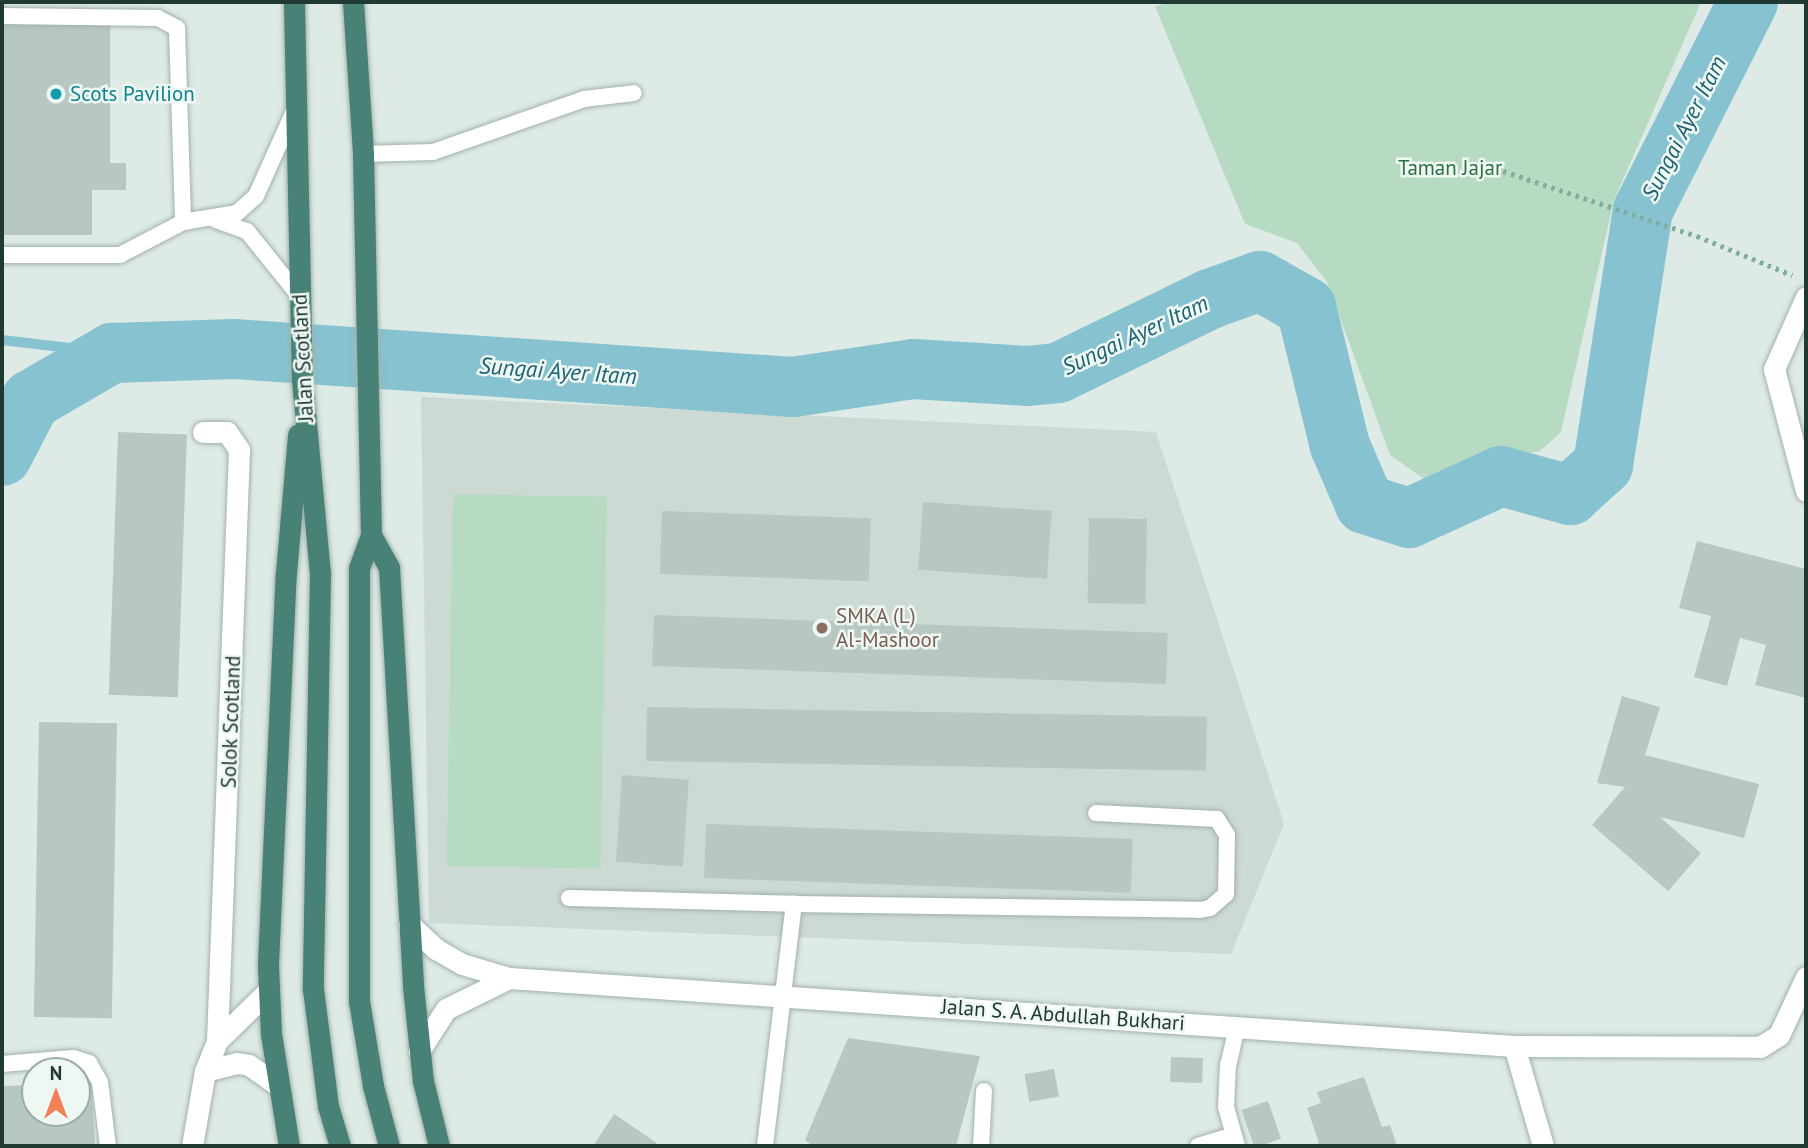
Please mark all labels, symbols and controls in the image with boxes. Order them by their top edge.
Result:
water label: Sungai Ayer Itam [1636,51,1732,205]
place label: Scots Pavilion [70,81,195,107]
marker: Scots Pavilion [48,86,64,102]
park label: Taman Jajar [1398,155,1502,181]
water label: Sungai Ayer Itam [1057,289,1213,381]
street label: Jalan Scotland [287,293,319,423]
water label: Sungai Ayer Itam [478,352,638,390]
place label: SMKA (L) Al-Mashoor [836,603,939,653]
marker: SMKA (L) Al-Mashoor [814,620,830,636]
street label: Solok Scotland [216,655,246,789]
street label: Jalan S. A. Abdullah Bukhari [938,994,1188,1036]
north arrow [21,1057,91,1127]
text: N [50,1061,62,1085]

